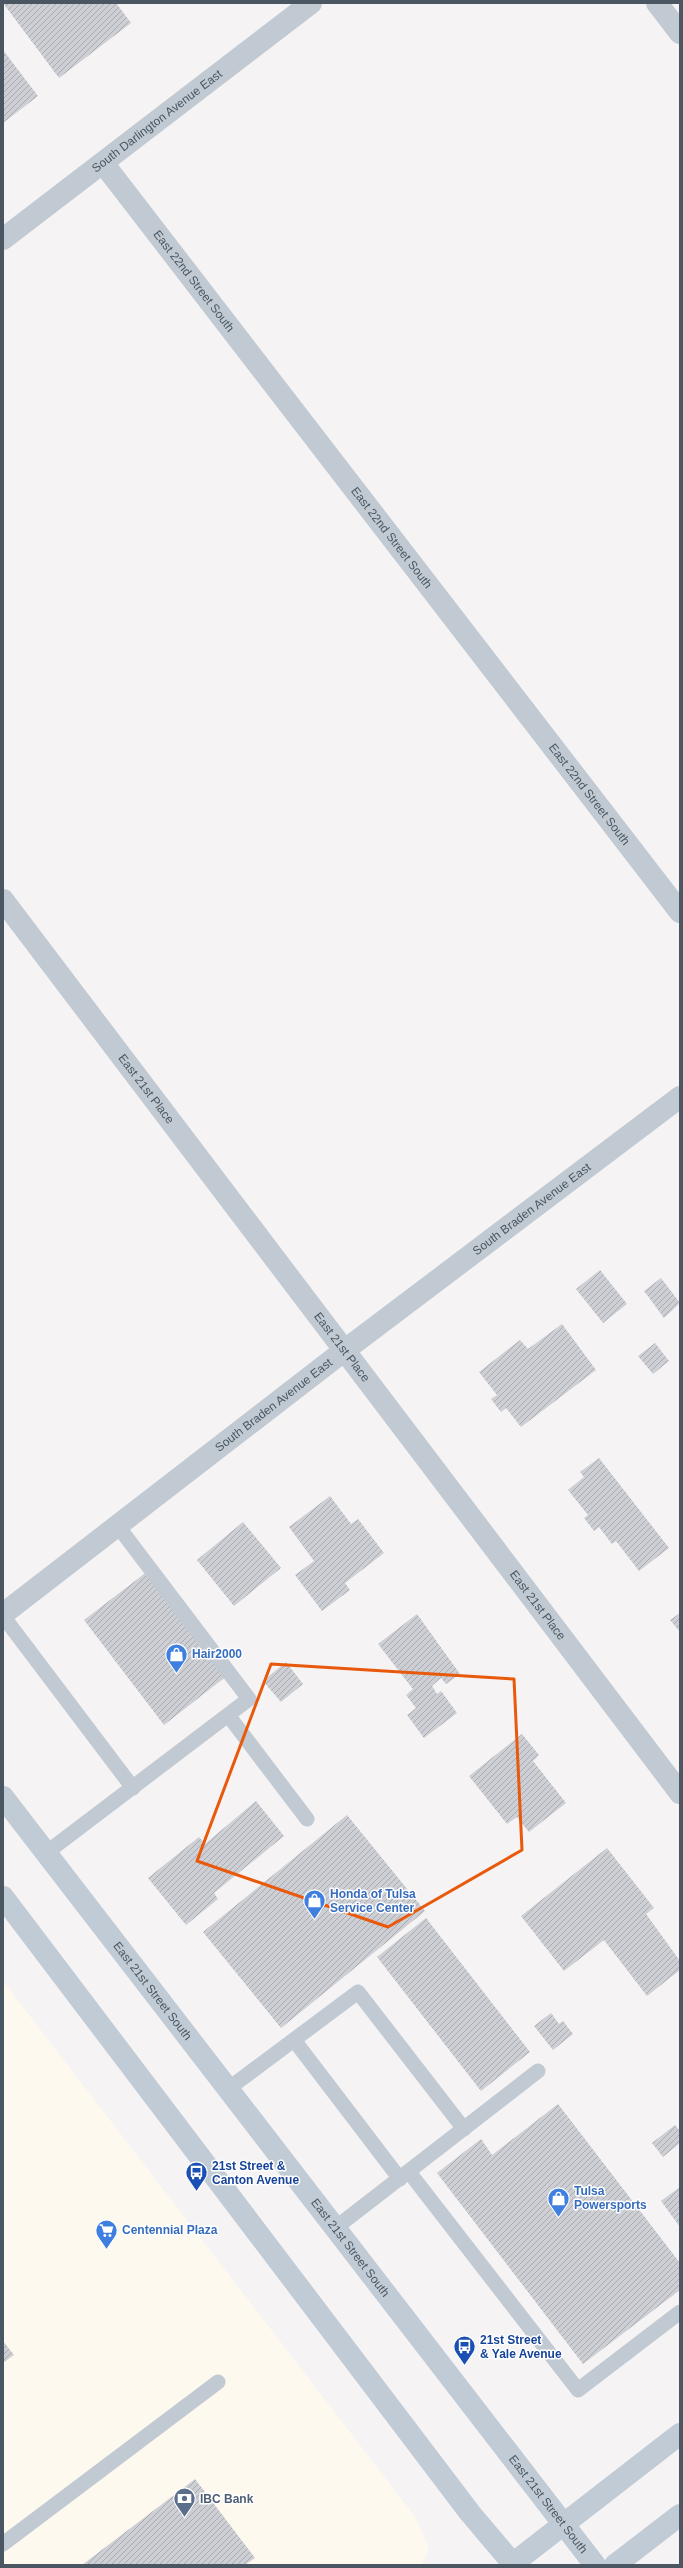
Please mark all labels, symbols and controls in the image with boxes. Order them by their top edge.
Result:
street label: South Darlington Avenue East [89,66,225,175]
street label: East 22nd Street South [150,228,237,335]
street label: East 22nd Street South [348,484,435,591]
street label: East 22nd Street South [546,741,633,848]
street label: East 21st Place [115,1051,177,1127]
street label: South Braden Avenue East [470,1160,594,1258]
street label: East 21st Place [311,1310,373,1385]
street label: South Braden Avenue East [212,1355,336,1455]
street label: East 21st Place [507,1568,569,1643]
shop icon: Hair2000 [163,1641,189,1674]
place label: Hair2000 [192,1647,242,1661]
place label: Honda of Tulsa Service Center [330,1887,416,1915]
shop icon: Honda of Tulsa Service Center [301,1888,327,1921]
street label: East 21st Street South [110,1939,195,2043]
place label: 21st Street & Canton Avenue [212,2159,299,2187]
bus stop icon: 21st Street & Canton Avenue [184,2160,210,2193]
place label: Tulsa Powersports [574,2184,647,2212]
shop icon: Tulsa Powersports [545,2185,571,2218]
street label: East 21st Street South [308,2196,393,2300]
supermarket icon: Centennial Plaza [93,2217,119,2250]
place label: Centennial Plaza [122,2223,218,2237]
place label: 21st Street & Yale Avenue [480,2333,562,2361]
bus stop icon: 21st Street & Yale Avenue [452,2334,478,2367]
street label: East 21st Street South [506,2452,590,2556]
bank icon: IBC Bank [171,2486,197,2519]
place label: IBC Bank [200,2492,254,2506]

